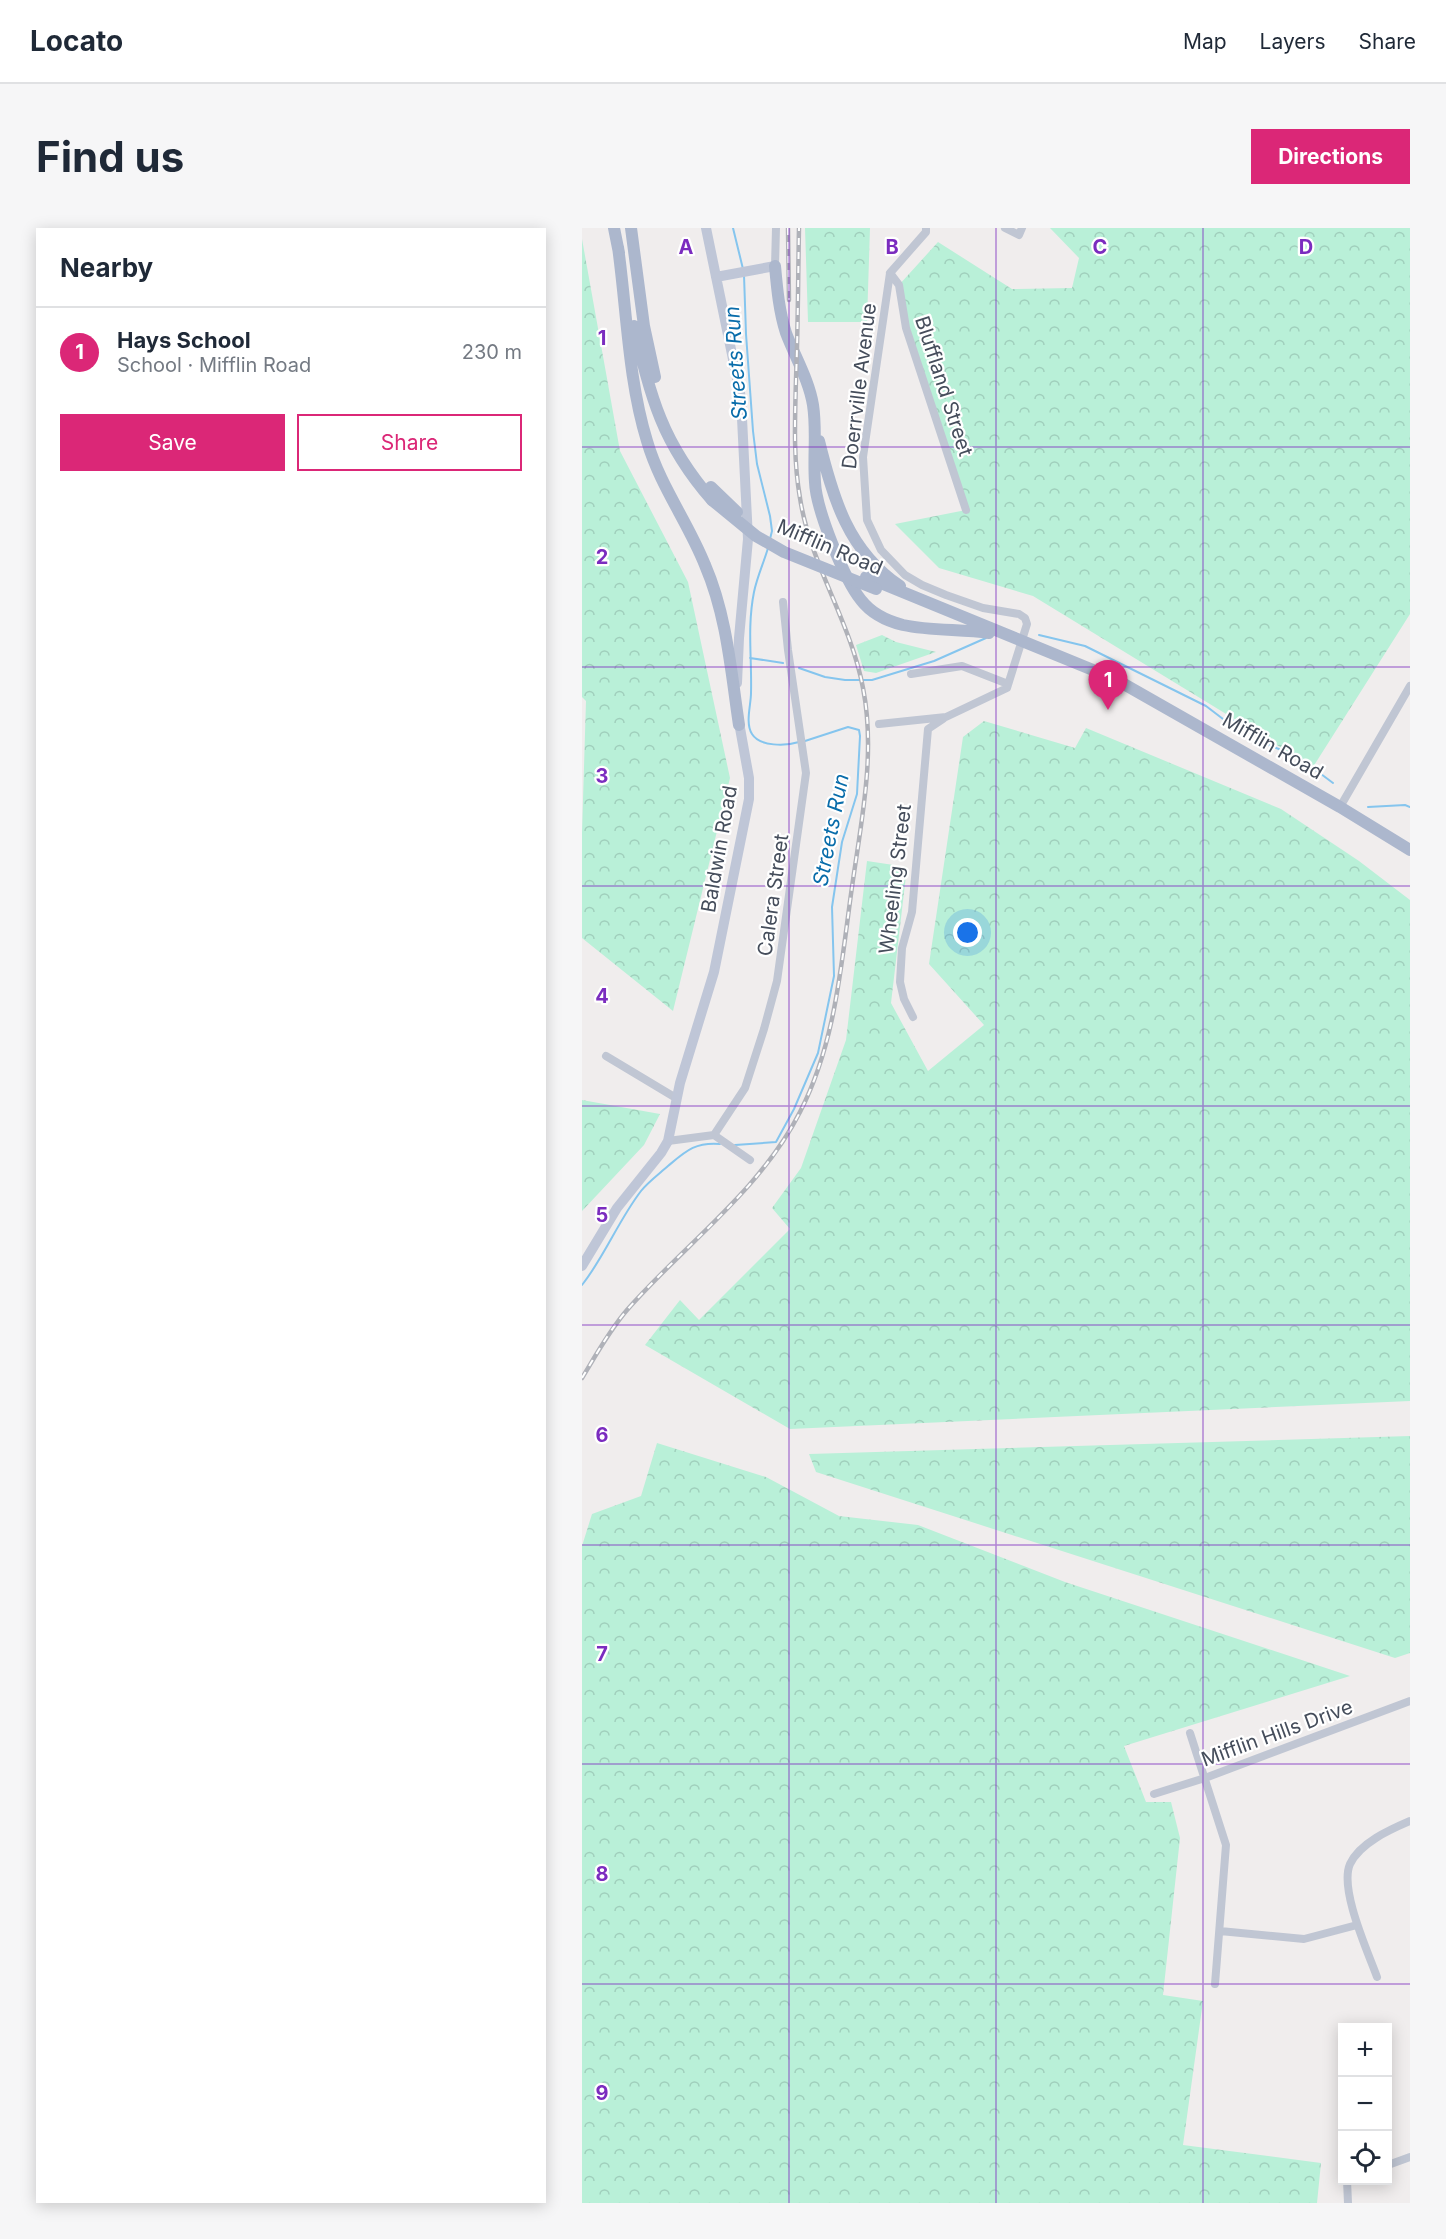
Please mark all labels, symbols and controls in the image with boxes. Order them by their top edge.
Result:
text: Locato [30,24,123,58]
text: Map [1183,29,1227,54]
text: Layers [1260,29,1326,54]
text: Share [1359,29,1416,54]
button: Directions [1251,129,1410,184]
text: Find us [36,131,184,182]
text: A [679,235,694,259]
text: B [885,235,899,259]
text: C [1093,235,1107,259]
text: D [1299,235,1313,259]
text: Nearby [60,252,153,283]
street label: Doerrville Avenue [837,302,881,470]
water label: Streets Run [719,305,752,421]
street label: Bluffland Street [910,313,978,460]
text: 1 [598,326,606,350]
text: Hays School [117,327,251,353]
text: 1 [75,340,84,364]
text: 230 m [462,340,522,364]
text: School · Mifflin Road [117,353,311,377]
button: Save [60,414,285,471]
button: Share [297,414,522,471]
street label: Mifflin Road [774,514,886,580]
text: 2 [596,545,608,569]
pin: 1 [1088,660,1128,710]
street label: Mifflin Road [1218,708,1328,784]
text: 3 [596,764,608,788]
water label: Streets Run [807,772,854,888]
street label: Baldwin Road [696,784,742,914]
street label: Wheeling Street [874,802,916,955]
street label: Calera Street [753,832,794,958]
your location [953,918,982,947]
text: 4 [595,984,609,1008]
text: 5 [596,1203,608,1227]
text: 6 [596,1423,609,1447]
text: 7 [596,1642,608,1666]
street label: Mifflin Hills Drive [1198,1694,1356,1772]
text: 8 [595,1862,609,1886]
map controls [1338,2023,1392,2185]
button: + [1338,2023,1392,2077]
button: − [1338,2077,1392,2131]
text: 9 [596,2081,609,2105]
button: locate [1338,2131,1392,2185]

